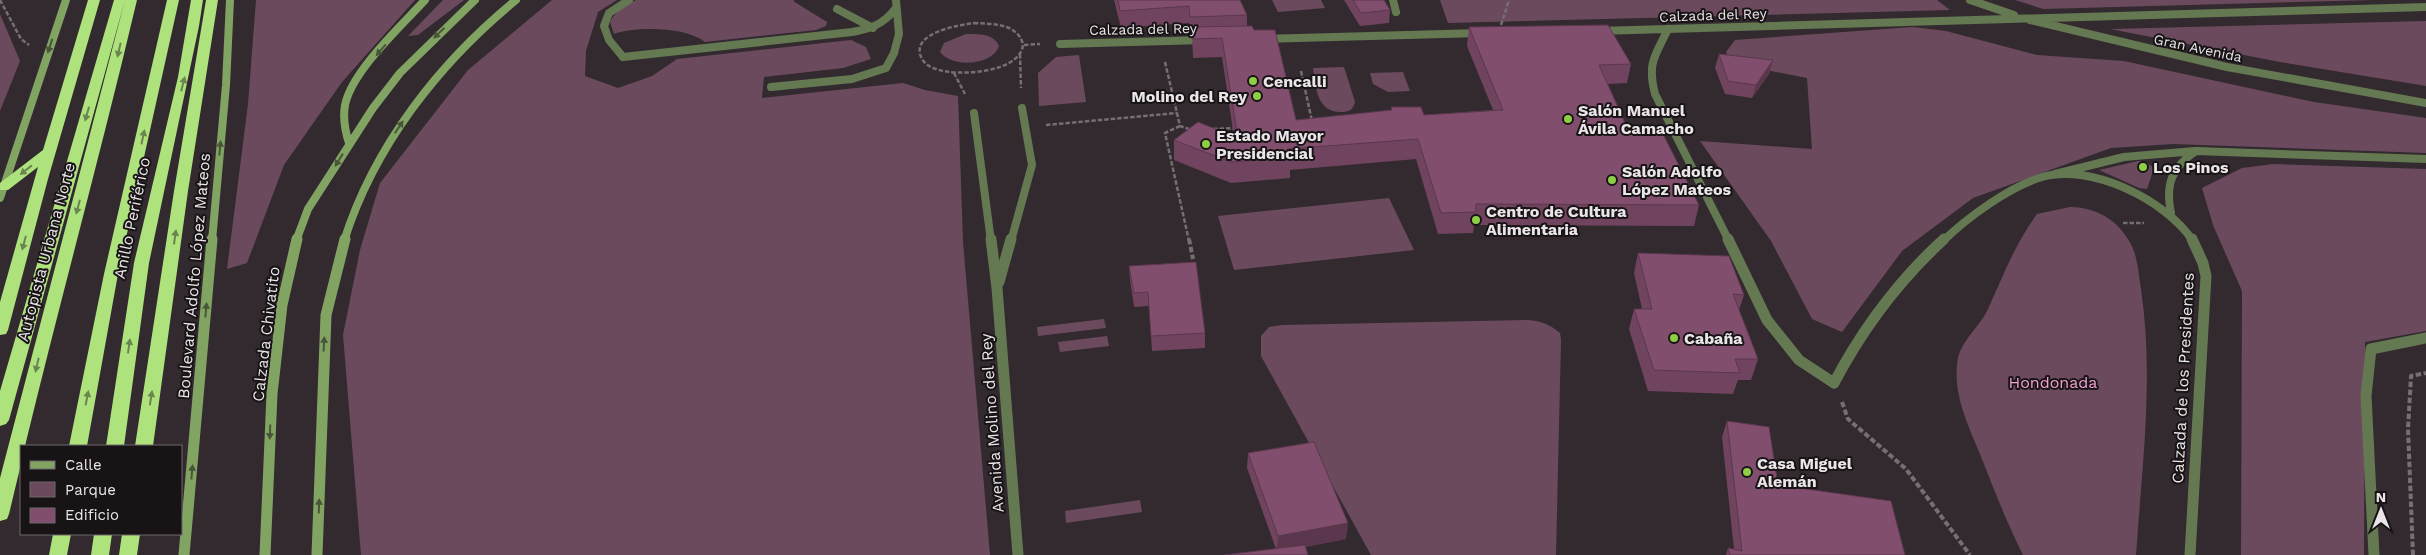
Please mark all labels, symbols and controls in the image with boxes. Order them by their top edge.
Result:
street label: Calzada del Rey [1659,5,1768,25]
street label: Calzada del Rey [1089,20,1198,38]
one-way arrow [433,27,445,39]
street label: Gran Avenida [2152,31,2244,65]
one-way arrow [46,39,54,54]
one-way arrow [115,43,123,58]
one-way arrow [376,43,387,56]
place label: Cencalli [1263,72,1327,91]
marker: Cencalli [1247,75,1259,87]
one-way arrow [179,77,187,92]
place label: Molino del Rey [1131,87,1248,106]
marker: Molino del Rey [1251,90,1263,102]
place label: Salón Manuel Ávila Camacho [1578,101,1694,138]
one-way arrow [83,107,91,122]
marker: Salón Manuel Ávila Camacho [1562,113,1574,125]
one-way arrow [394,120,404,134]
place label: Estado Mayor Presidencial [1216,126,1324,163]
one-way arrow [139,128,147,144]
marker: Estado Mayor Presidencial [1200,138,1212,150]
one-way arrow [217,140,225,156]
street label: Boulevard Adolfo López Mateos [174,152,214,400]
one-way arrow [334,154,343,167]
street label: Anillo Periférico [110,155,154,281]
place label: Los Pinos [2153,158,2229,177]
street label: Autopista Urbana Norte [13,161,79,343]
marker: Los Pinos [2137,161,2149,173]
place label: Salón Adolfo López Mateos [1622,162,1732,199]
one-way arrow [20,164,33,175]
marker: Salón Adolfo López Mateos [1606,174,1618,186]
one-way arrow [73,200,81,215]
place label: Centro de Cultura Alimentaria [1486,202,1627,239]
marker: Centro de Cultura Alimentaria [1470,214,1482,226]
one-way arrow [171,229,179,245]
one-way arrow [20,236,28,251]
street label: Calzada Chivatito [248,265,284,403]
street label: Calzada de los Presidentes [2168,272,2198,484]
one-way arrow [202,301,210,317]
place label: Cabaña [1684,329,1743,348]
street label: Avenida Molino del Rey [976,332,1008,513]
marker: Cabaña [1668,332,1680,344]
one-way arrow [320,336,328,352]
one-way arrow [125,338,133,354]
one-way arrow [33,357,41,372]
park label: Hondonada [2009,373,2097,392]
one-way arrow [84,390,92,406]
one-way arrow [147,390,155,406]
one-way arrow [266,424,274,440]
legend [20,445,182,535]
place label: Casa Miguel Alemán [1757,454,1853,491]
text: Calle [65,456,102,474]
one-way arrow [188,463,196,479]
marker: Casa Miguel Alemán [1741,466,1753,478]
text: Parque [65,481,116,499]
north arrow [2356,485,2406,535]
text: N [2376,489,2386,505]
one-way arrow [315,498,323,514]
text: Edificio [65,506,119,524]

